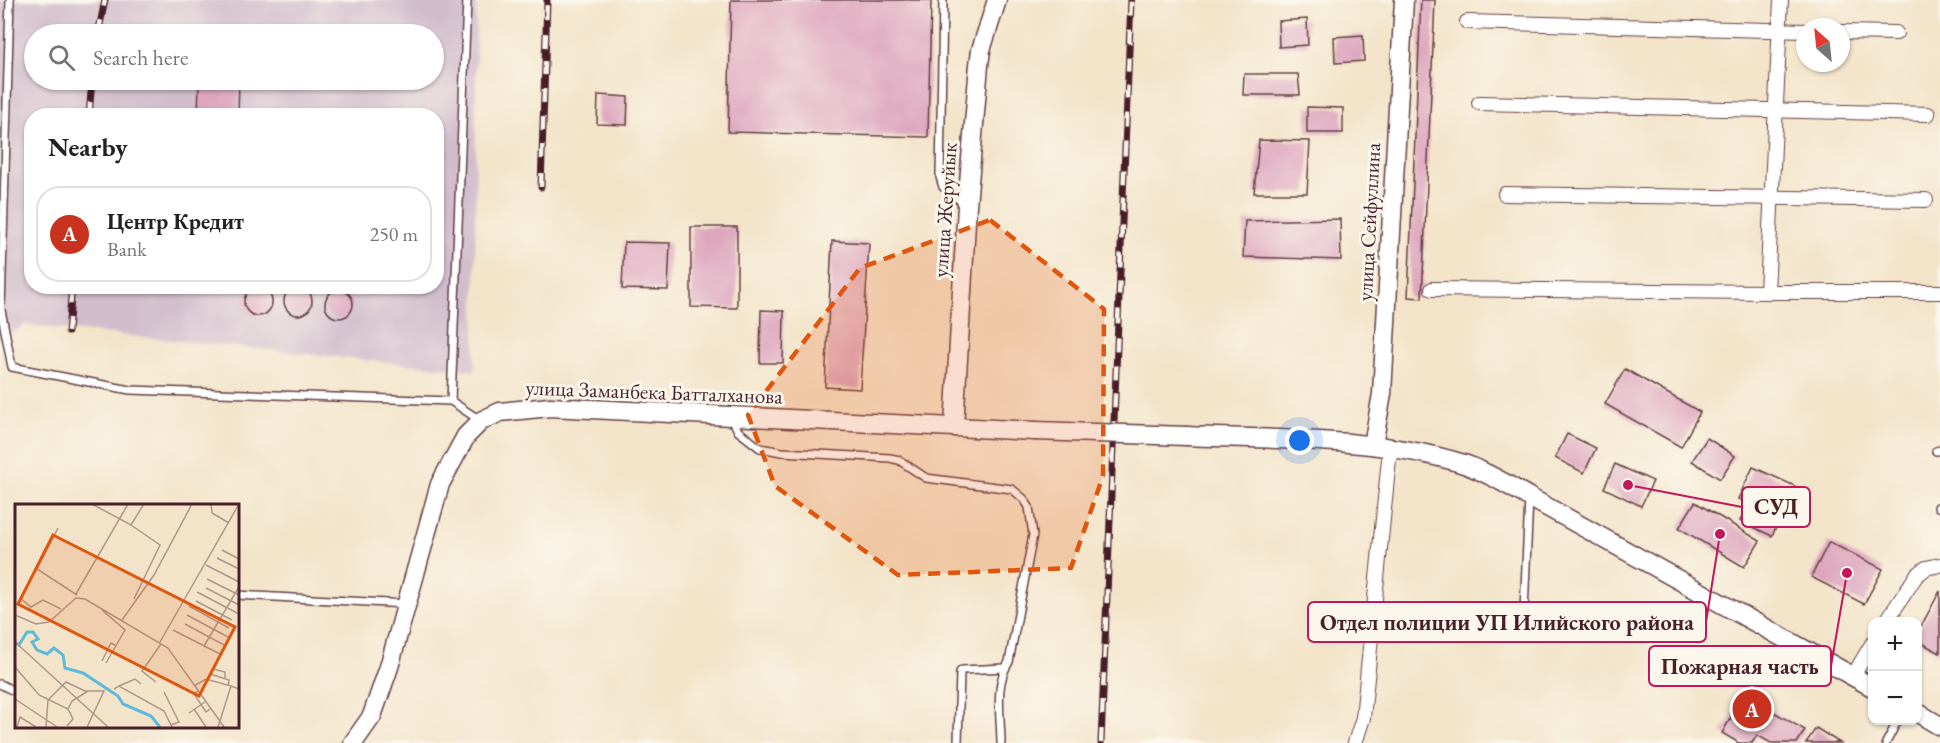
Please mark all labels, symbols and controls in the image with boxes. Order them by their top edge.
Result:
north arrow [1796,18,1850,72]
search box [24,24,444,90]
icon: search [45,41,78,74]
text: Search here [93,43,188,72]
text: Nearby [48,130,128,164]
street label: улица Жеруйык [926,142,963,278]
street label: улица Сейфуллина [1351,142,1386,302]
text: Центр Кредит [107,207,244,236]
text: A [62,221,77,247]
text: 250 m [370,221,418,247]
text: Bank [107,236,147,262]
street label: улица Заманбека Батталханова [525,374,784,410]
your location [1285,426,1314,455]
callout: СУД [1742,487,1810,527]
text: СУД [1754,492,1798,521]
inset map [15,504,238,728]
callout: Отдел полиции УП Илийского района [1308,602,1706,642]
text: Отдел полиции УП Илийского района [1320,608,1694,637]
map controls [1868,617,1922,725]
button: + [1868,617,1922,671]
callout: Пожарная часть [1649,646,1831,686]
text: Пожарная часть [1661,652,1819,681]
button: − [1868,671,1922,725]
pin: A [1732,686,1772,732]

